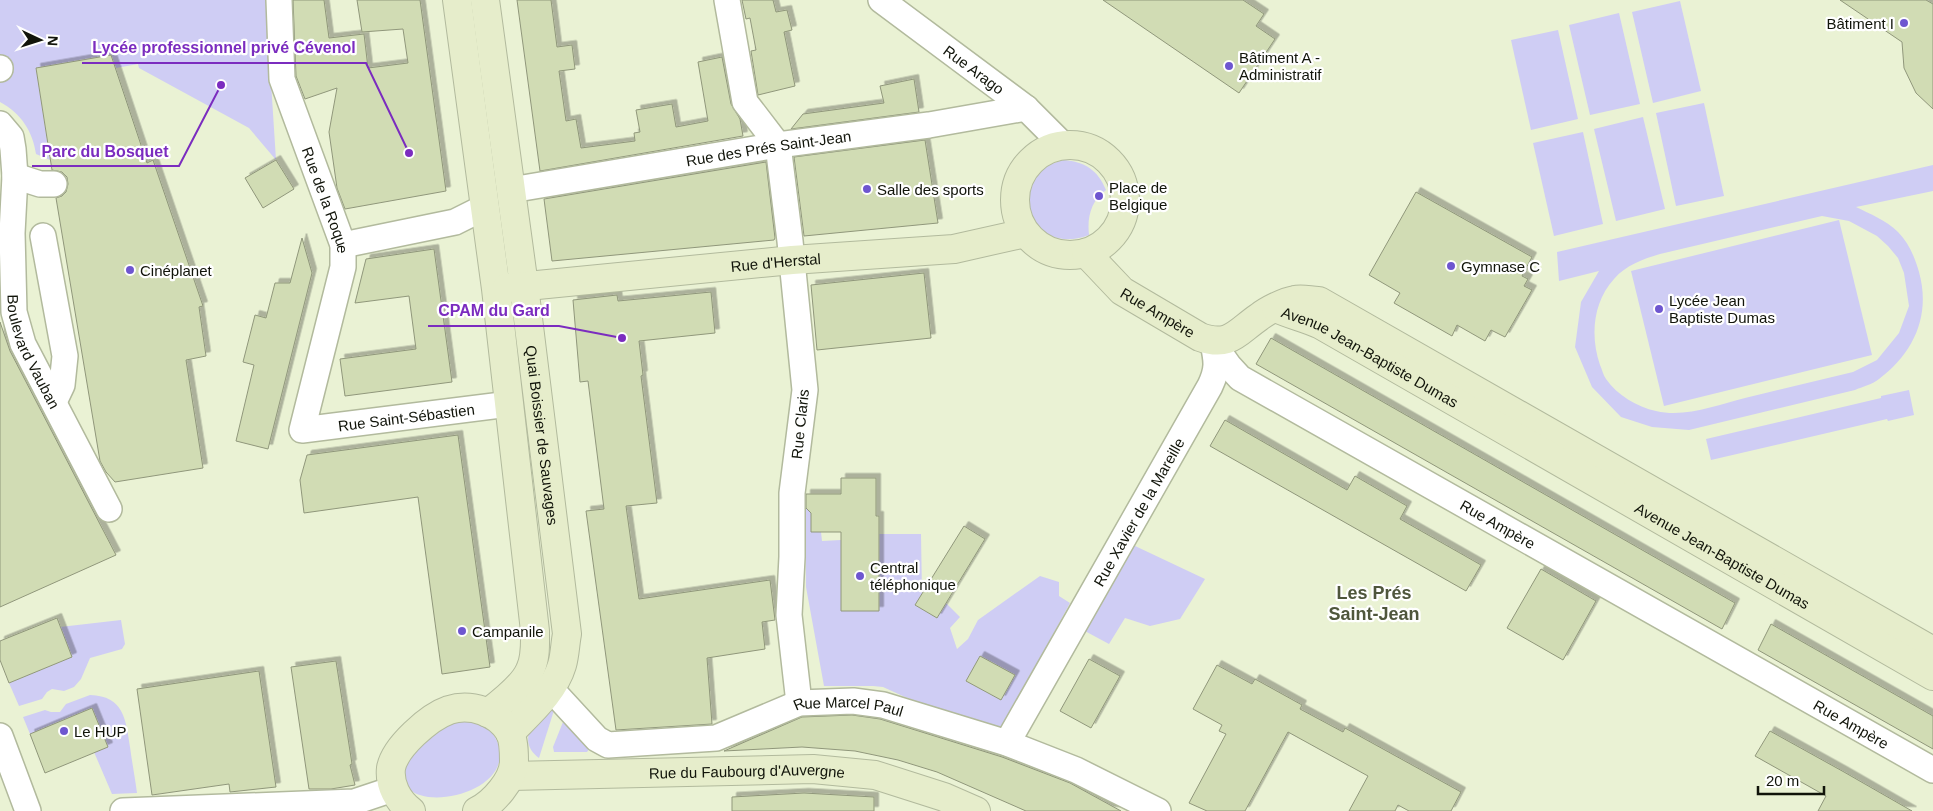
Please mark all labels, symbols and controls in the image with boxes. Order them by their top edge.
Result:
north arrow [15,15,65,65]
place label: Bâtiment I [1826,15,1894,32]
marker: Bâtiment I [1898,17,1910,29]
callout: Lycée professionnel privé Cévenol [82,32,366,63]
text: N [45,35,61,47]
text: Lycée professionnel privé Cévenol [92,39,356,56]
street label: Rue Arago [941,41,1008,97]
place label: Bâtiment A - Administratif [1239,49,1322,83]
marker: Bâtiment A - Administratif [1223,60,1235,72]
street label: Rue des Prés Saint-Jean [685,127,852,169]
callout: Parc du Bosquet [32,135,179,166]
text: Parc du Bosquet [41,143,169,160]
street label: Rue de la Roque [299,144,352,253]
place label: Place de Belgique [1109,179,1167,213]
place label: Salle des sports [877,181,984,198]
marker: Salle des sports [861,183,873,195]
marker: Place de Belgique [1093,190,1105,202]
street label: Rue d'Herstal [730,250,821,274]
place label: Gymnase C [1461,258,1540,275]
marker: Gymnase C [1445,260,1457,272]
place label: Cinéplanet [140,262,213,279]
marker: Cinéplanet [124,264,136,276]
street label: Rue Ampère [1118,284,1198,341]
place label: Lycée Jean Baptiste Dumas [1669,292,1775,326]
street label: Boulevard Vauban [5,294,64,411]
callout: CPAM du Gard [428,295,559,326]
text: CPAM du Gard [438,302,550,319]
street label: Avenue Jean-Baptiste Dumas [1279,303,1461,410]
marker: Lycée Jean Baptiste Dumas [1653,303,1665,315]
street label: Quai Boissier de Sauvages [523,344,562,526]
street label: Rue Claris [788,388,812,460]
street label: Rue Saint-Sébastien [337,400,476,434]
street label: Rue Xavier de la Mareille [1090,435,1187,589]
street label: Rue Ampère [1457,496,1538,552]
street label: Avenue Jean-Baptiste Dumas [1632,499,1813,612]
place label: Central téléphonique [870,559,956,593]
marker: Central téléphonique [854,570,866,582]
district label: Les Prés Saint-Jean [1328,583,1420,624]
place label: Campanile [472,623,544,640]
marker: Campanile [456,625,468,637]
street label: Rue Marcel Paul [790,692,906,719]
street label: Rue Ampère [1811,696,1892,752]
place label: Le HUP [74,723,127,740]
marker: Le HUP [58,725,70,737]
street label: Rue du Faubourg d'Auvergne [649,760,846,781]
scale bar [1758,764,1824,796]
text: 20 m [1766,772,1799,789]

